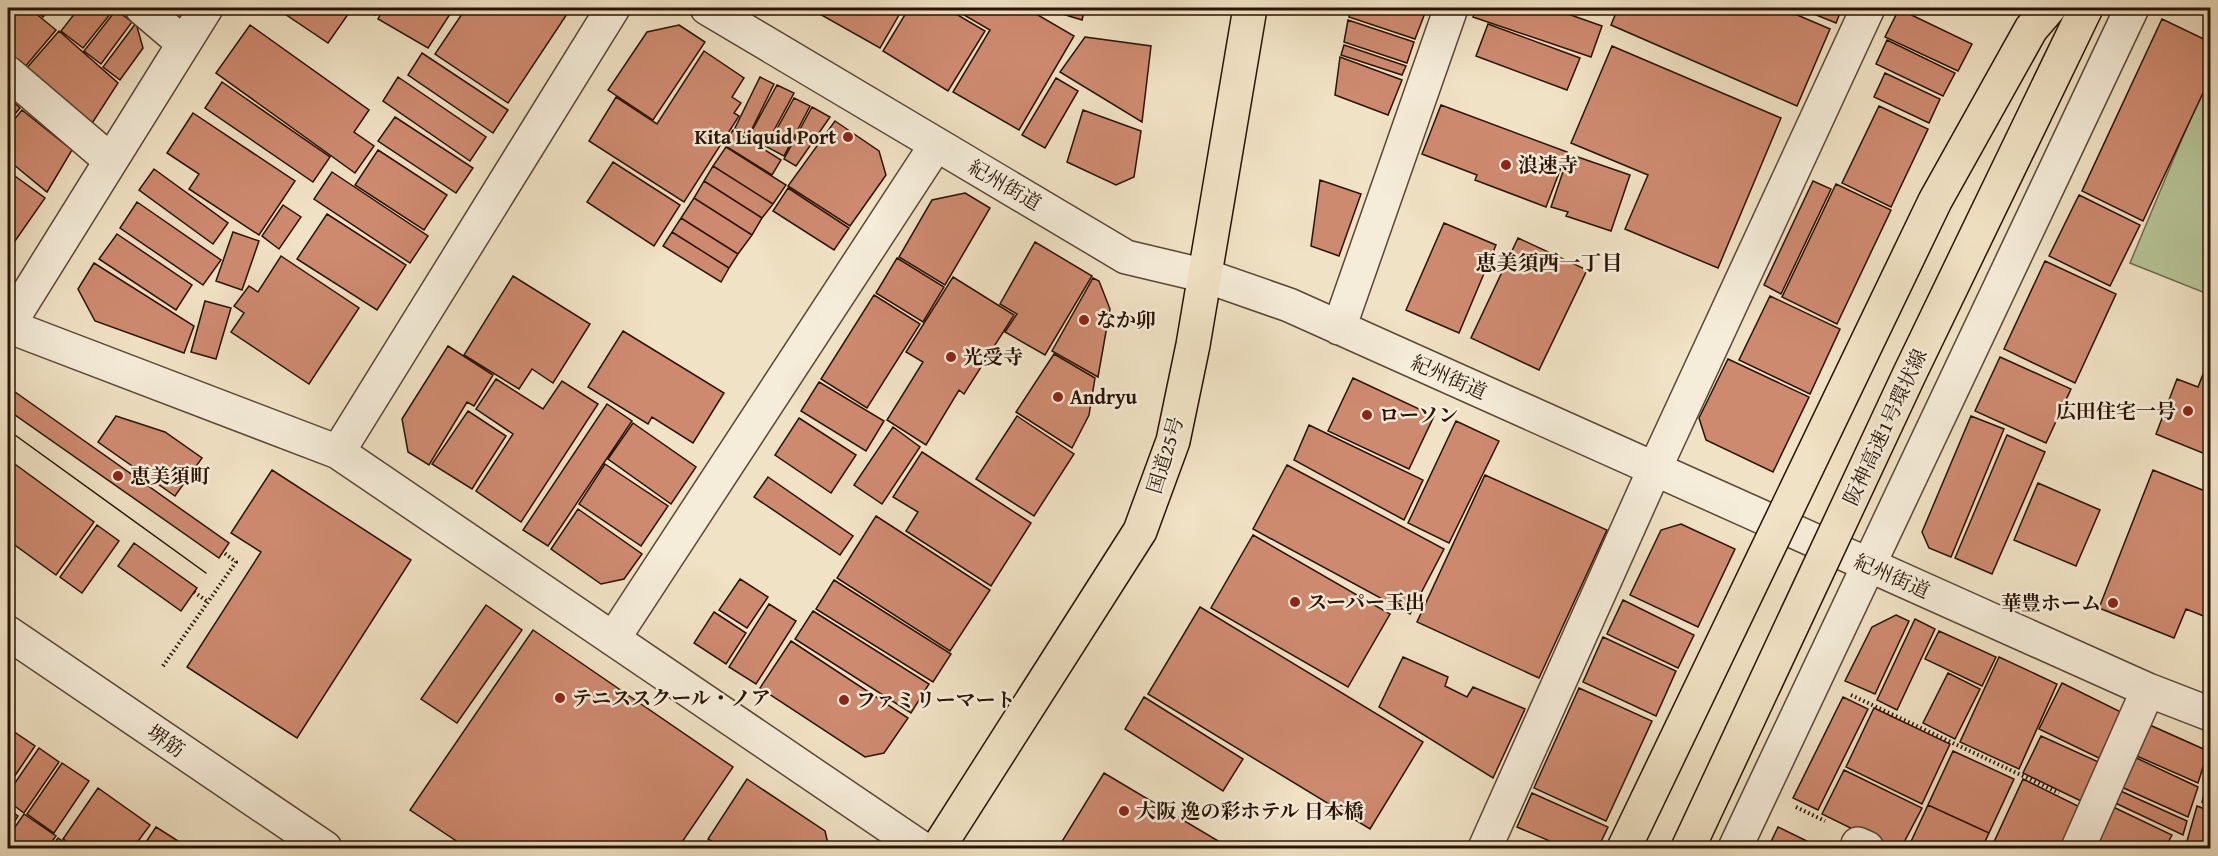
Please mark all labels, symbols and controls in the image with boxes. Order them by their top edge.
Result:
place label: Kita Liquid Port [695,122,836,151]
marker: Kita Liquid Port [841,130,855,144]
place label: 浪速寺 [1518,150,1578,179]
street label: 紀州街道 [963,152,1047,217]
marker: 浪速寺 [1499,158,1513,172]
district label: 恵美須西一丁目 [1476,247,1623,278]
place label: なか卯 [1096,305,1156,334]
marker: なか卯 [1077,313,1091,327]
place label: 光受寺 [963,342,1023,371]
street label: 阪神高速1号環状線 [1836,344,1934,510]
street label: 紀州街道 [1407,347,1492,406]
marker: 光受寺 [944,350,958,364]
place label: Andryu [1070,382,1138,411]
marker: Andryu [1051,390,1065,404]
place label: 広田住宅一号 [2056,396,2176,425]
place label: ローソン [1379,400,1458,429]
marker: 広田住宅一号 [2181,404,2195,418]
marker: ローソン [1360,408,1374,422]
street label: 国道25号 [1139,413,1190,497]
place label: 恵美須町 [130,461,211,490]
marker: 恵美須町 [111,469,125,483]
street label: 紀州街道 [1850,546,1935,605]
place label: スーパー玉出 [1307,587,1425,616]
place label: 華豊ホーム [2001,588,2101,617]
marker: スーパー玉出 [1288,595,1302,609]
marker: 華豊ホーム [2106,596,2120,610]
place label: テニススクール・ノア [572,683,771,712]
place label: ファミリーマート [856,685,1016,714]
marker: テニススクール・ノア [553,691,567,705]
marker: ファミリーマート [837,693,851,707]
street label: 堺筋 [142,717,191,764]
place label: 大阪 逸の彩ホテル 日本橋 [1136,796,1364,825]
marker: 大阪 逸の彩ホテル 日本橋 [1117,804,1131,818]

